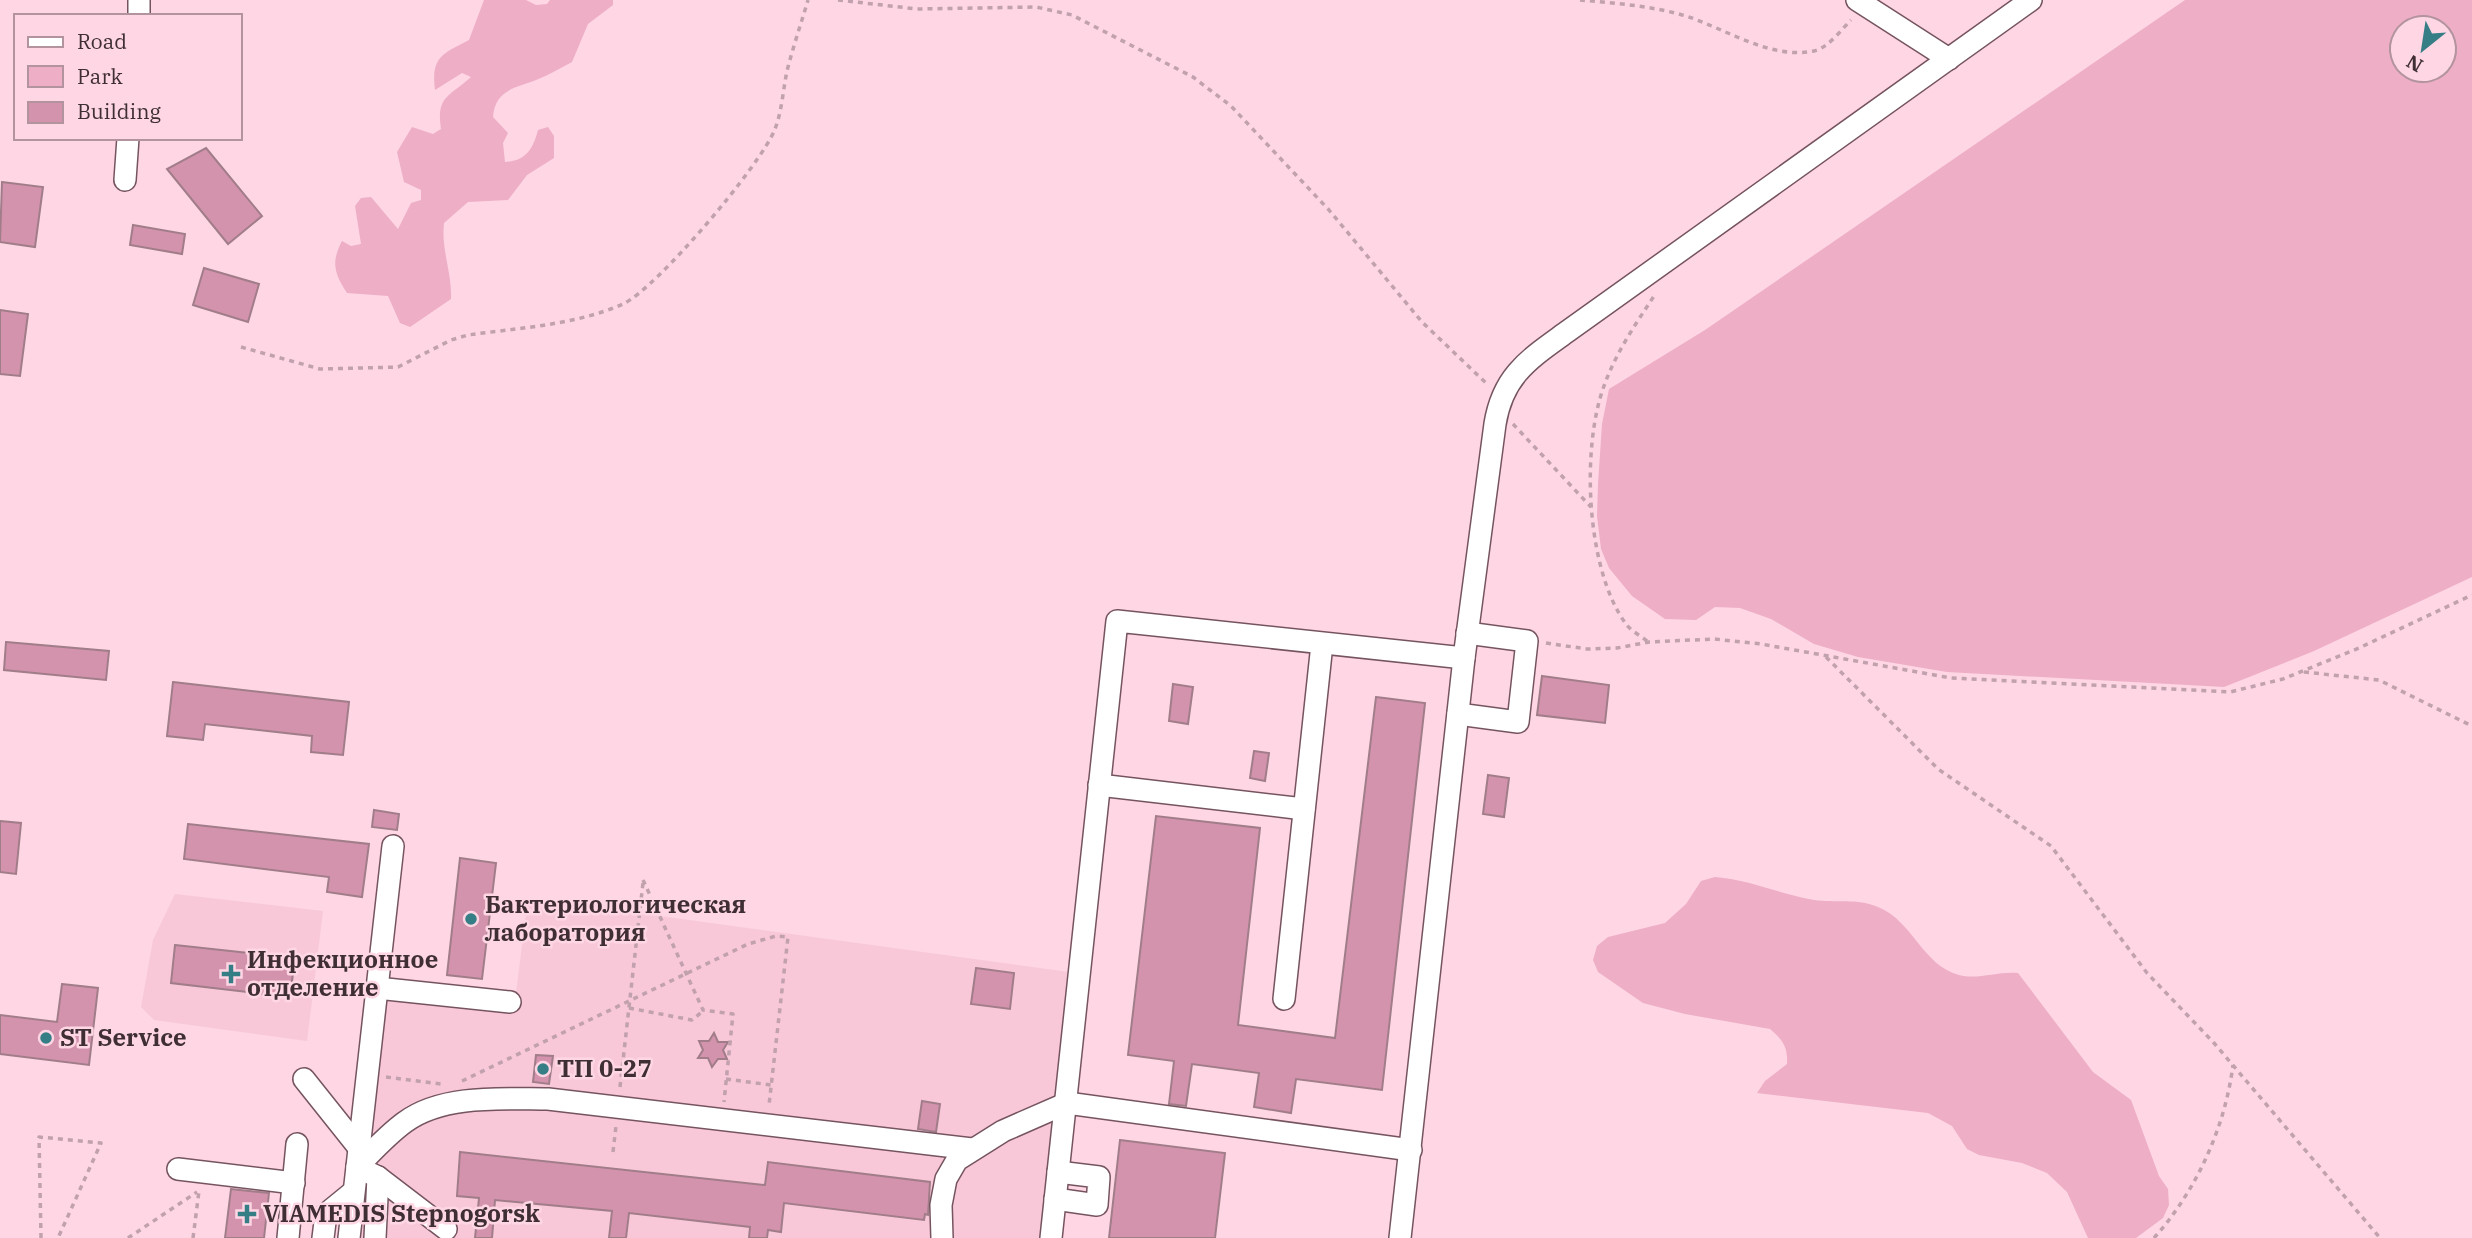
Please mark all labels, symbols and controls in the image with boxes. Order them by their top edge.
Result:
legend [14,14,242,140]
north arrow [2388,14,2458,84]
text: Road [77,27,127,55]
text: N [2402,50,2427,78]
text: Park [77,62,124,90]
text: Building [77,97,162,125]
place label: Бактериологическая лаборатория [484,888,746,948]
marker: Бактериологическая лаборатория [463,911,479,927]
place label: Инфекционное отделение [247,943,438,1003]
marker: Инфекционное отделение [221,964,241,984]
place label: ST Service [60,1021,187,1053]
marker: ST Service [38,1030,54,1046]
place label: ТП 0-27 [557,1052,652,1084]
marker: ТП 0-27 [535,1061,551,1077]
place label: VIAMEDIS Stepnogorsk [263,1197,540,1229]
marker: VIAMEDIS Stepnogorsk [237,1204,257,1224]

